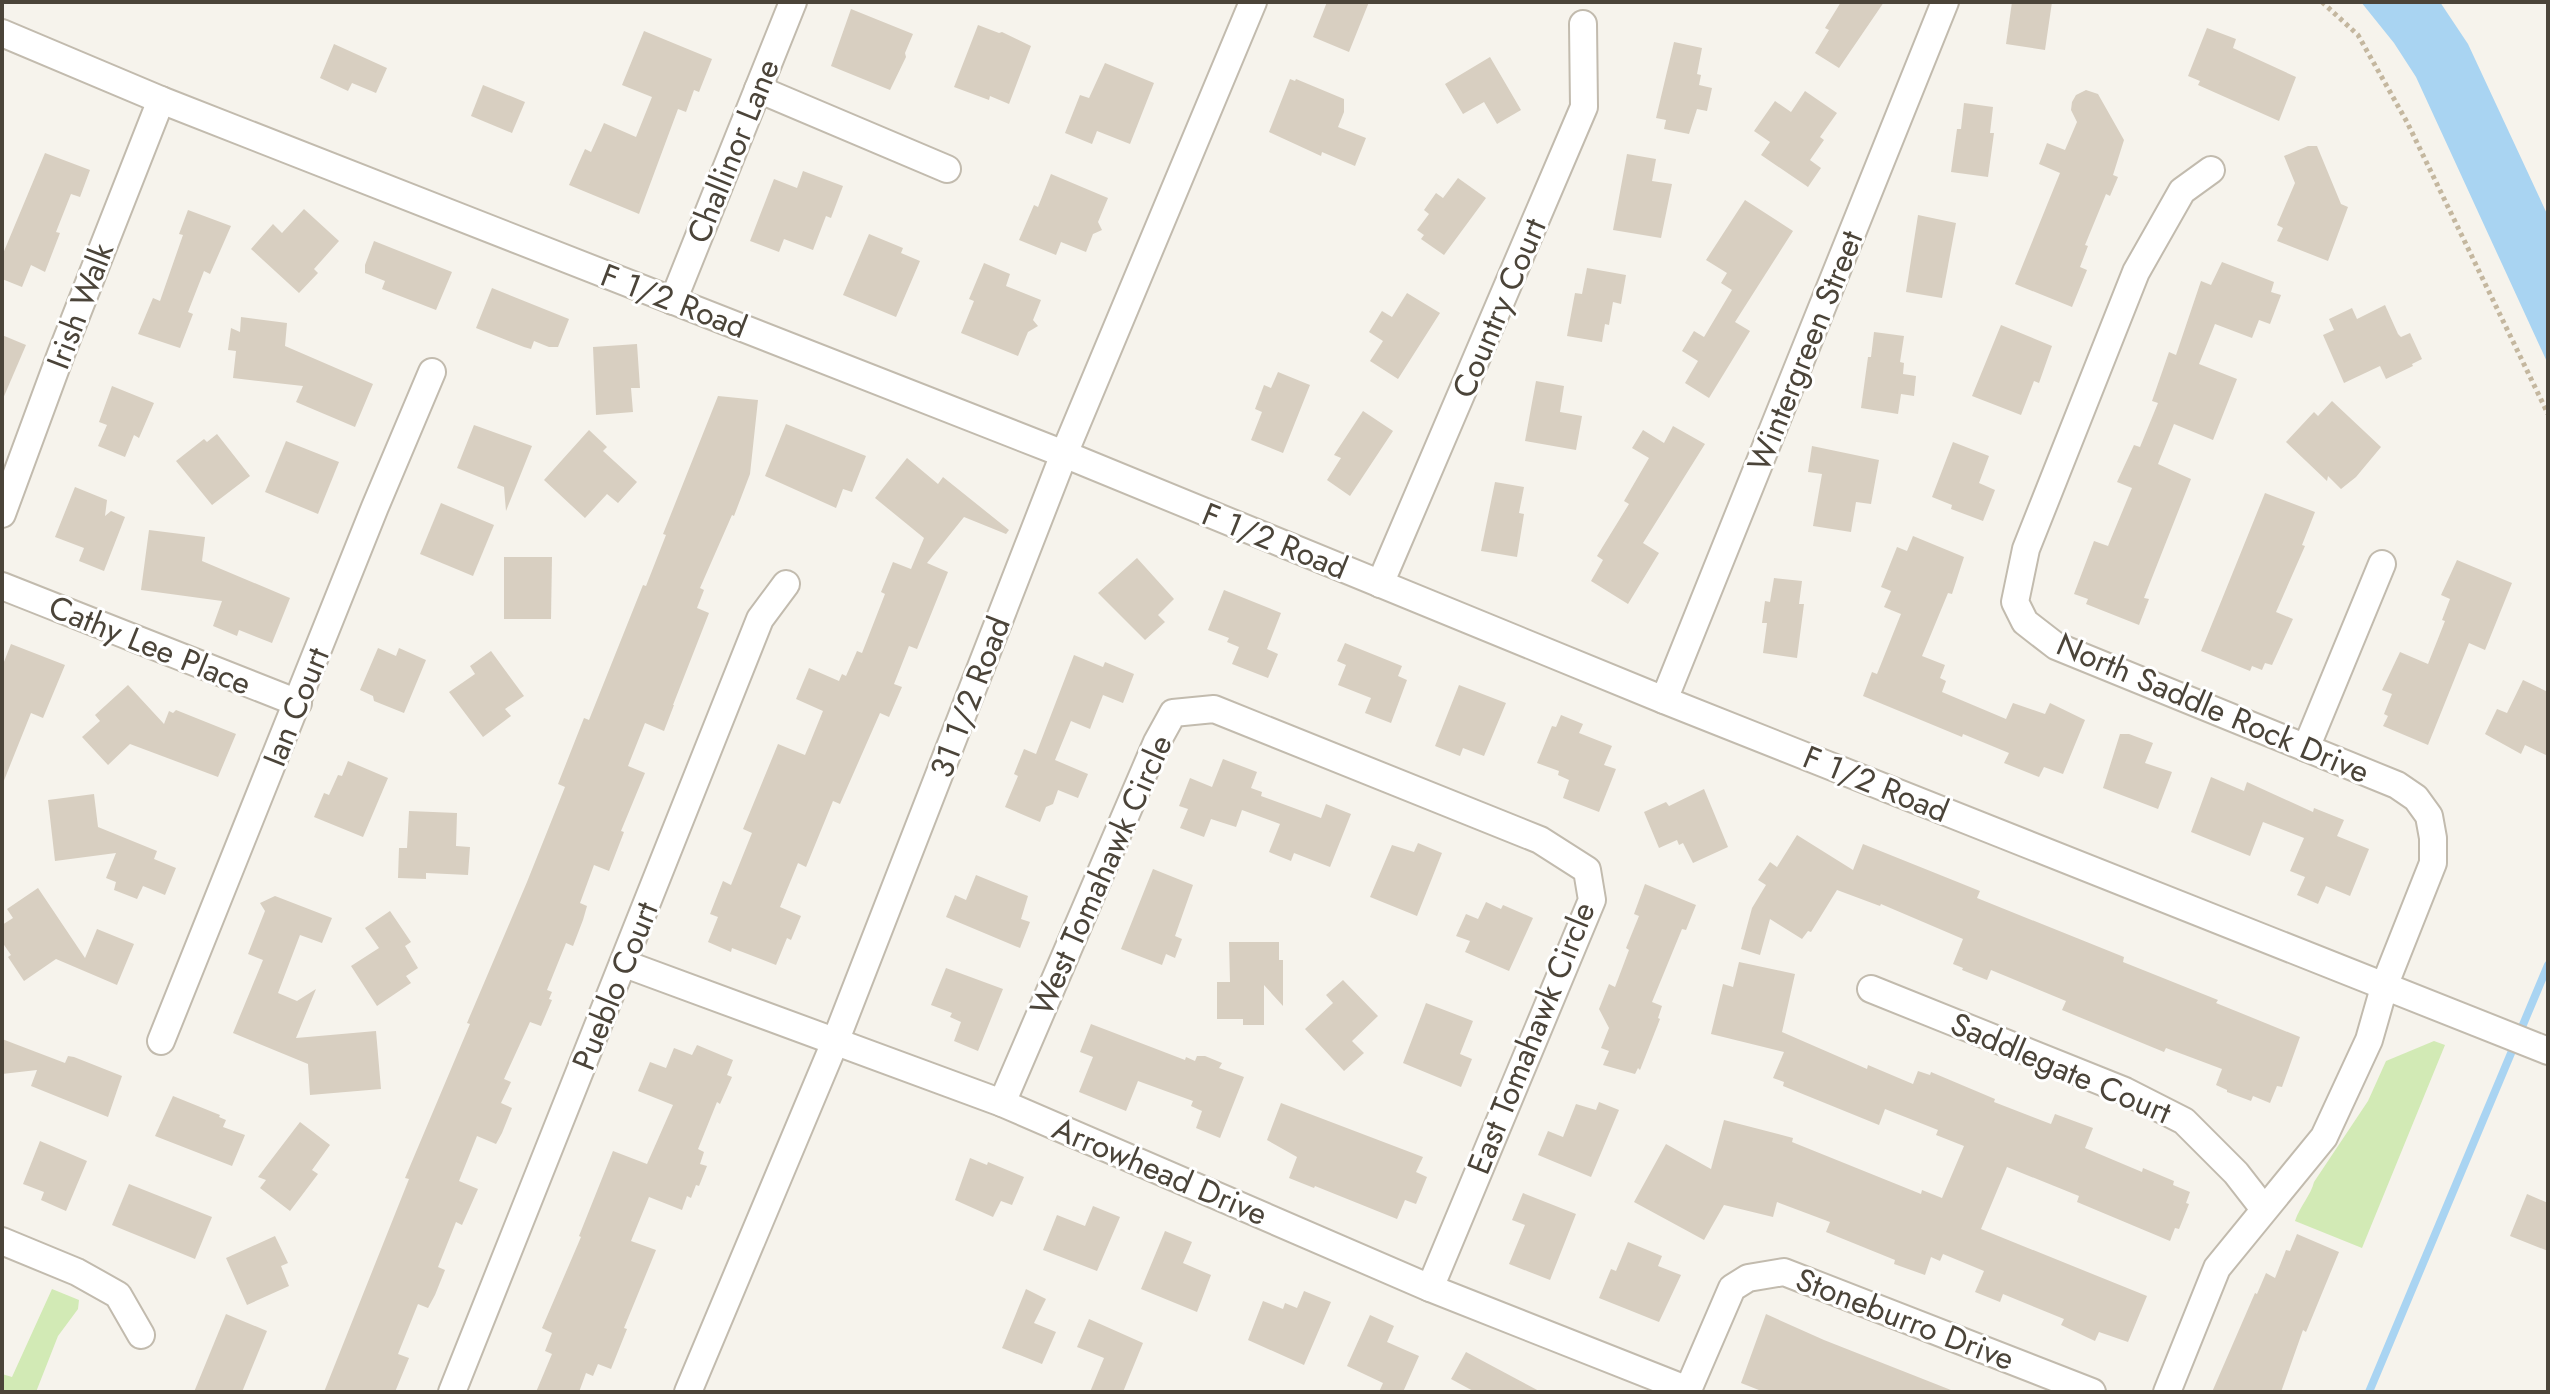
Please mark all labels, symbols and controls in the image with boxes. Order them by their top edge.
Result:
street label: Challinor Lane [675,52,791,250]
street label: Country Court [1440,211,1558,405]
street label: Wintergreen Street [1736,223,1874,478]
street label: Irish Walk [35,235,125,376]
street label: F 1/2 Road [594,252,754,350]
street label: F 1/2 Road [1195,491,1355,591]
street label: Cathy Lee Place [42,584,258,706]
street label: 31 1/2 Road [918,610,1022,784]
street label: North Saddle Rock Drive [2050,621,2376,795]
street label: Ian Court [251,640,341,773]
street label: West Tomahawk Circle [1018,727,1184,1023]
street label: F 1/2 Road [1796,734,1956,834]
street label: Pueblo Court [560,895,670,1077]
street label: East Tomahawk Circle [1455,895,1607,1181]
street label: Saddlegate Court [1944,1001,2179,1135]
street label: Arrowhead Drive [1046,1105,1274,1237]
street label: Stoneburro Drive [1789,1256,2021,1382]

